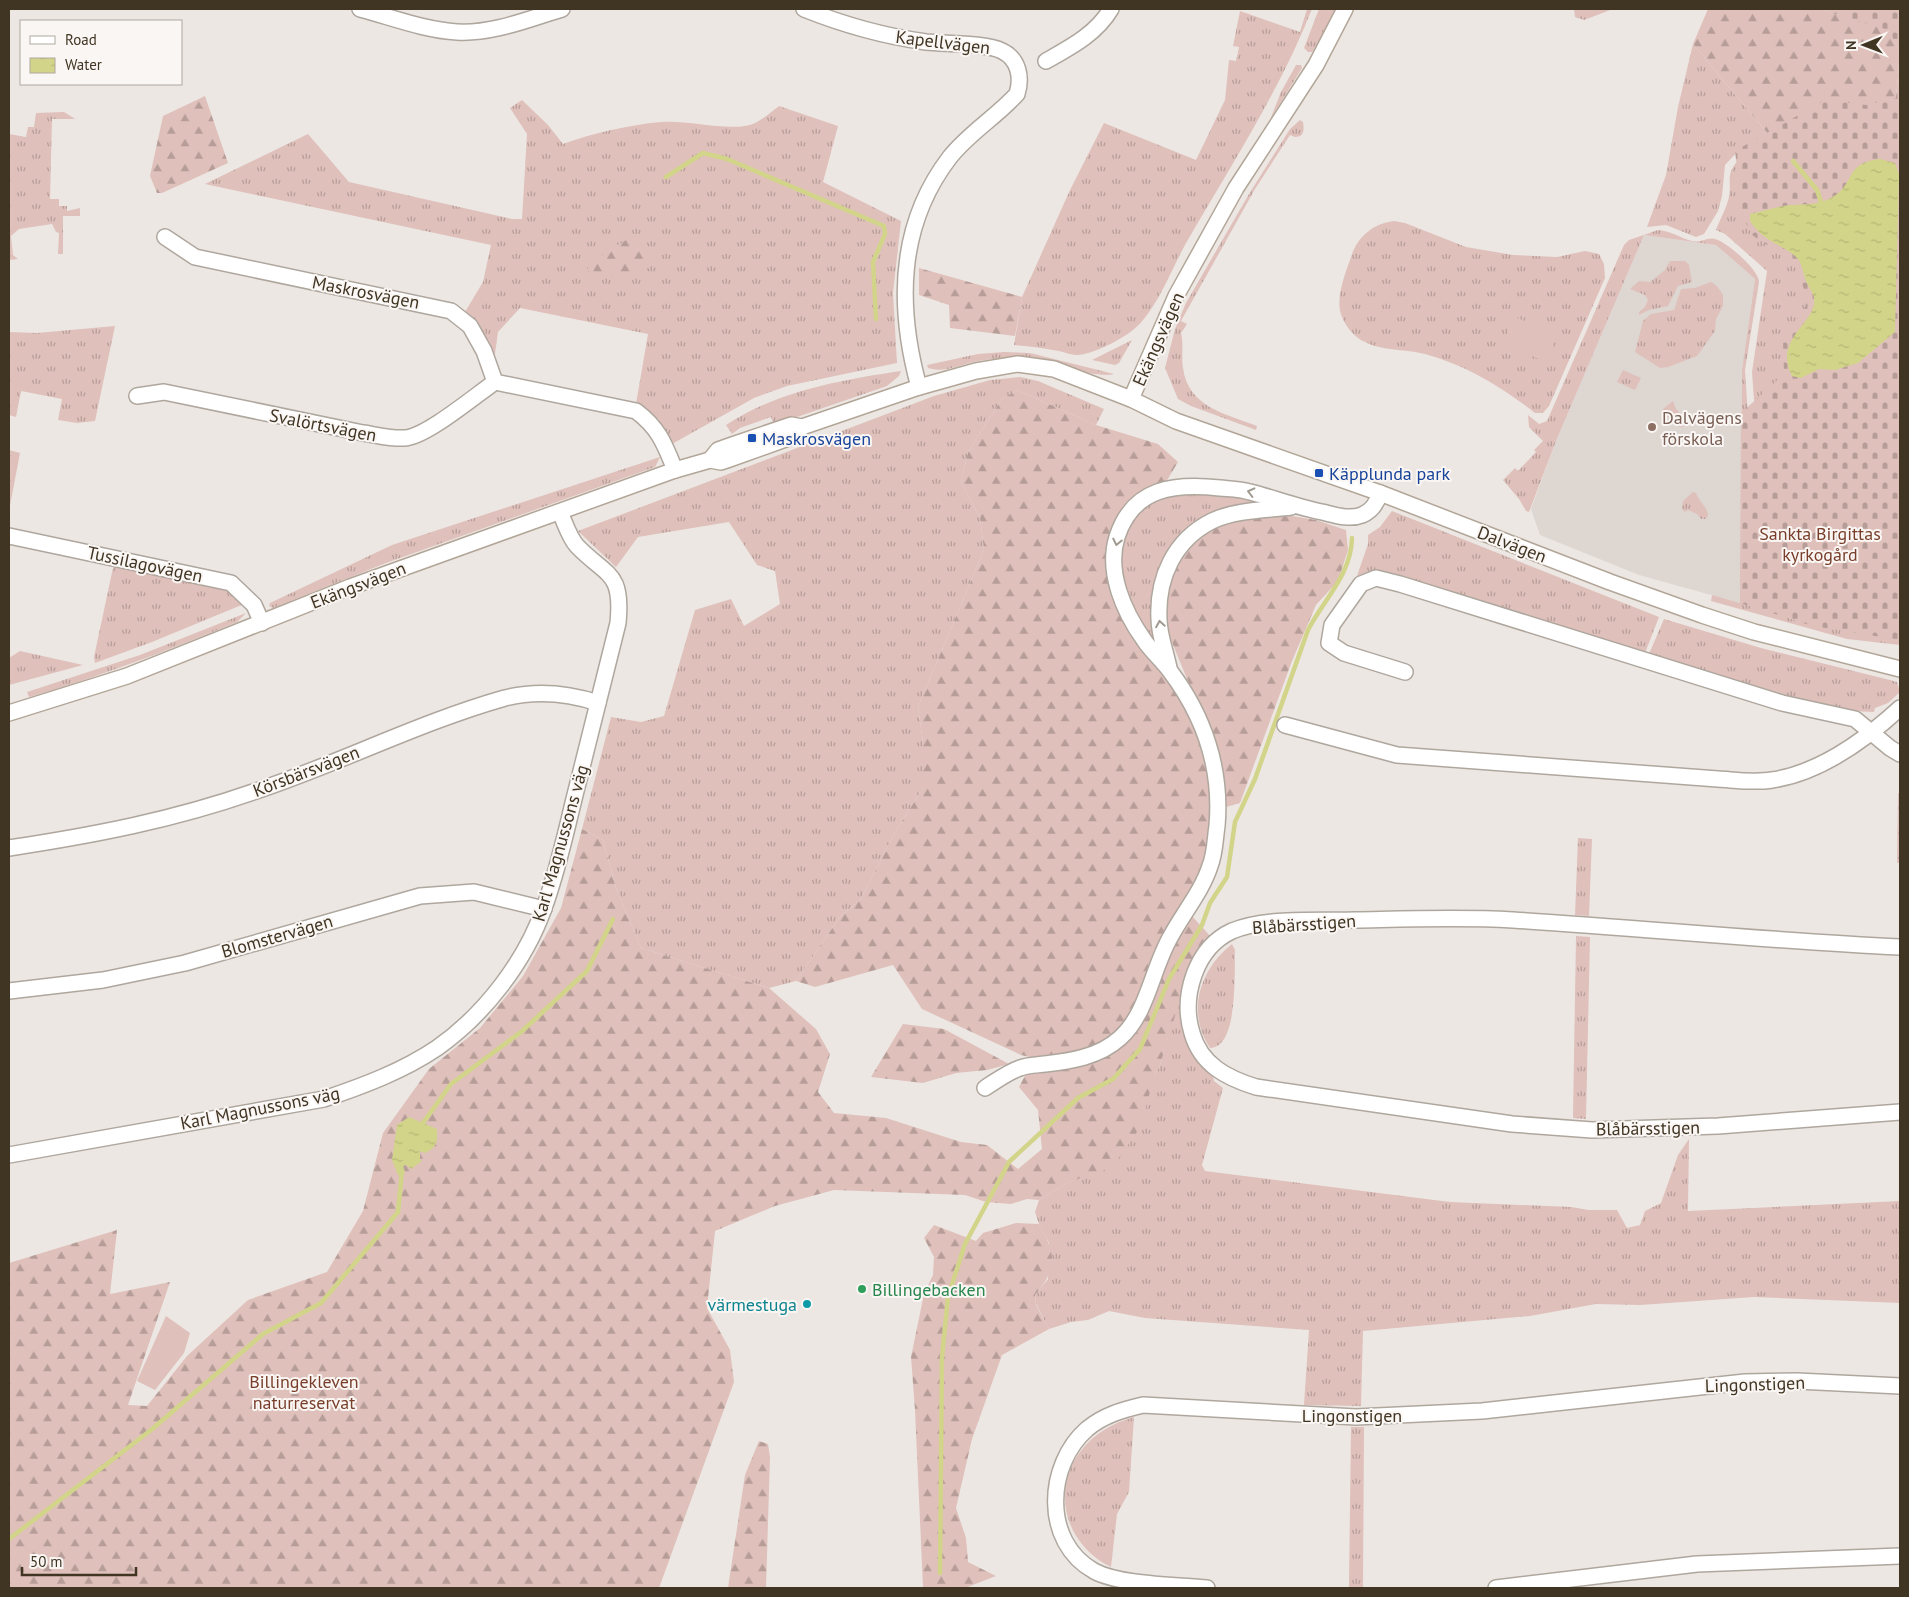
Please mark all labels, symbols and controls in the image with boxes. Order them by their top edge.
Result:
legend [20,20,182,85]
north arrow [1839,20,1889,70]
street label: Kapellvägen [894,25,992,59]
text: Road [65,30,97,49]
text: N [1842,40,1860,50]
text: Water [65,55,102,74]
street label: Maskrosvägen [310,270,422,314]
street label: Ekängsvägen [1127,288,1189,390]
street label: Svalörtsvägen [267,403,379,447]
place label: Dalvägens förskola [1662,406,1742,450]
marker: Dalvägens förskola [1646,421,1658,433]
place label: Maskrosvägen [762,427,871,450]
marker: Maskrosvägen [746,432,758,444]
place label: Käpplunda park [1329,462,1450,485]
marker: Käpplunda park [1313,467,1325,479]
one-way arrow [1247,488,1255,498]
street label: Dalvägen [1474,520,1550,568]
park label: Sankta Birgittas kyrkogård [1759,522,1881,566]
one-way arrow [1112,538,1122,547]
street label: Tussilagovägen [85,541,205,587]
street label: Ekängsvägen [307,556,409,614]
one-way arrow [1155,620,1166,628]
street label: Körsbärsvägen [250,740,362,802]
street label: Karl Magnussons väg [527,762,593,924]
street label: Blomstervägen [219,909,335,963]
street label: Blåbärsstigen [1251,909,1357,939]
street label: Karl Magnussons väg [178,1081,342,1135]
street label: Blåbärsstigen [1596,1116,1700,1140]
place label: Billingebacken [872,1278,986,1301]
marker: Billingebacken [856,1283,868,1295]
place label: värmestuga [708,1293,797,1316]
marker: värmestuga [801,1298,813,1310]
park label: Billingekleven naturreservat [249,1370,359,1414]
street label: Lingonstigen [1704,1371,1806,1397]
street label: Lingonstigen [1302,1404,1402,1427]
scale bar [22,1544,136,1576]
text: 50 m [30,1552,63,1571]

